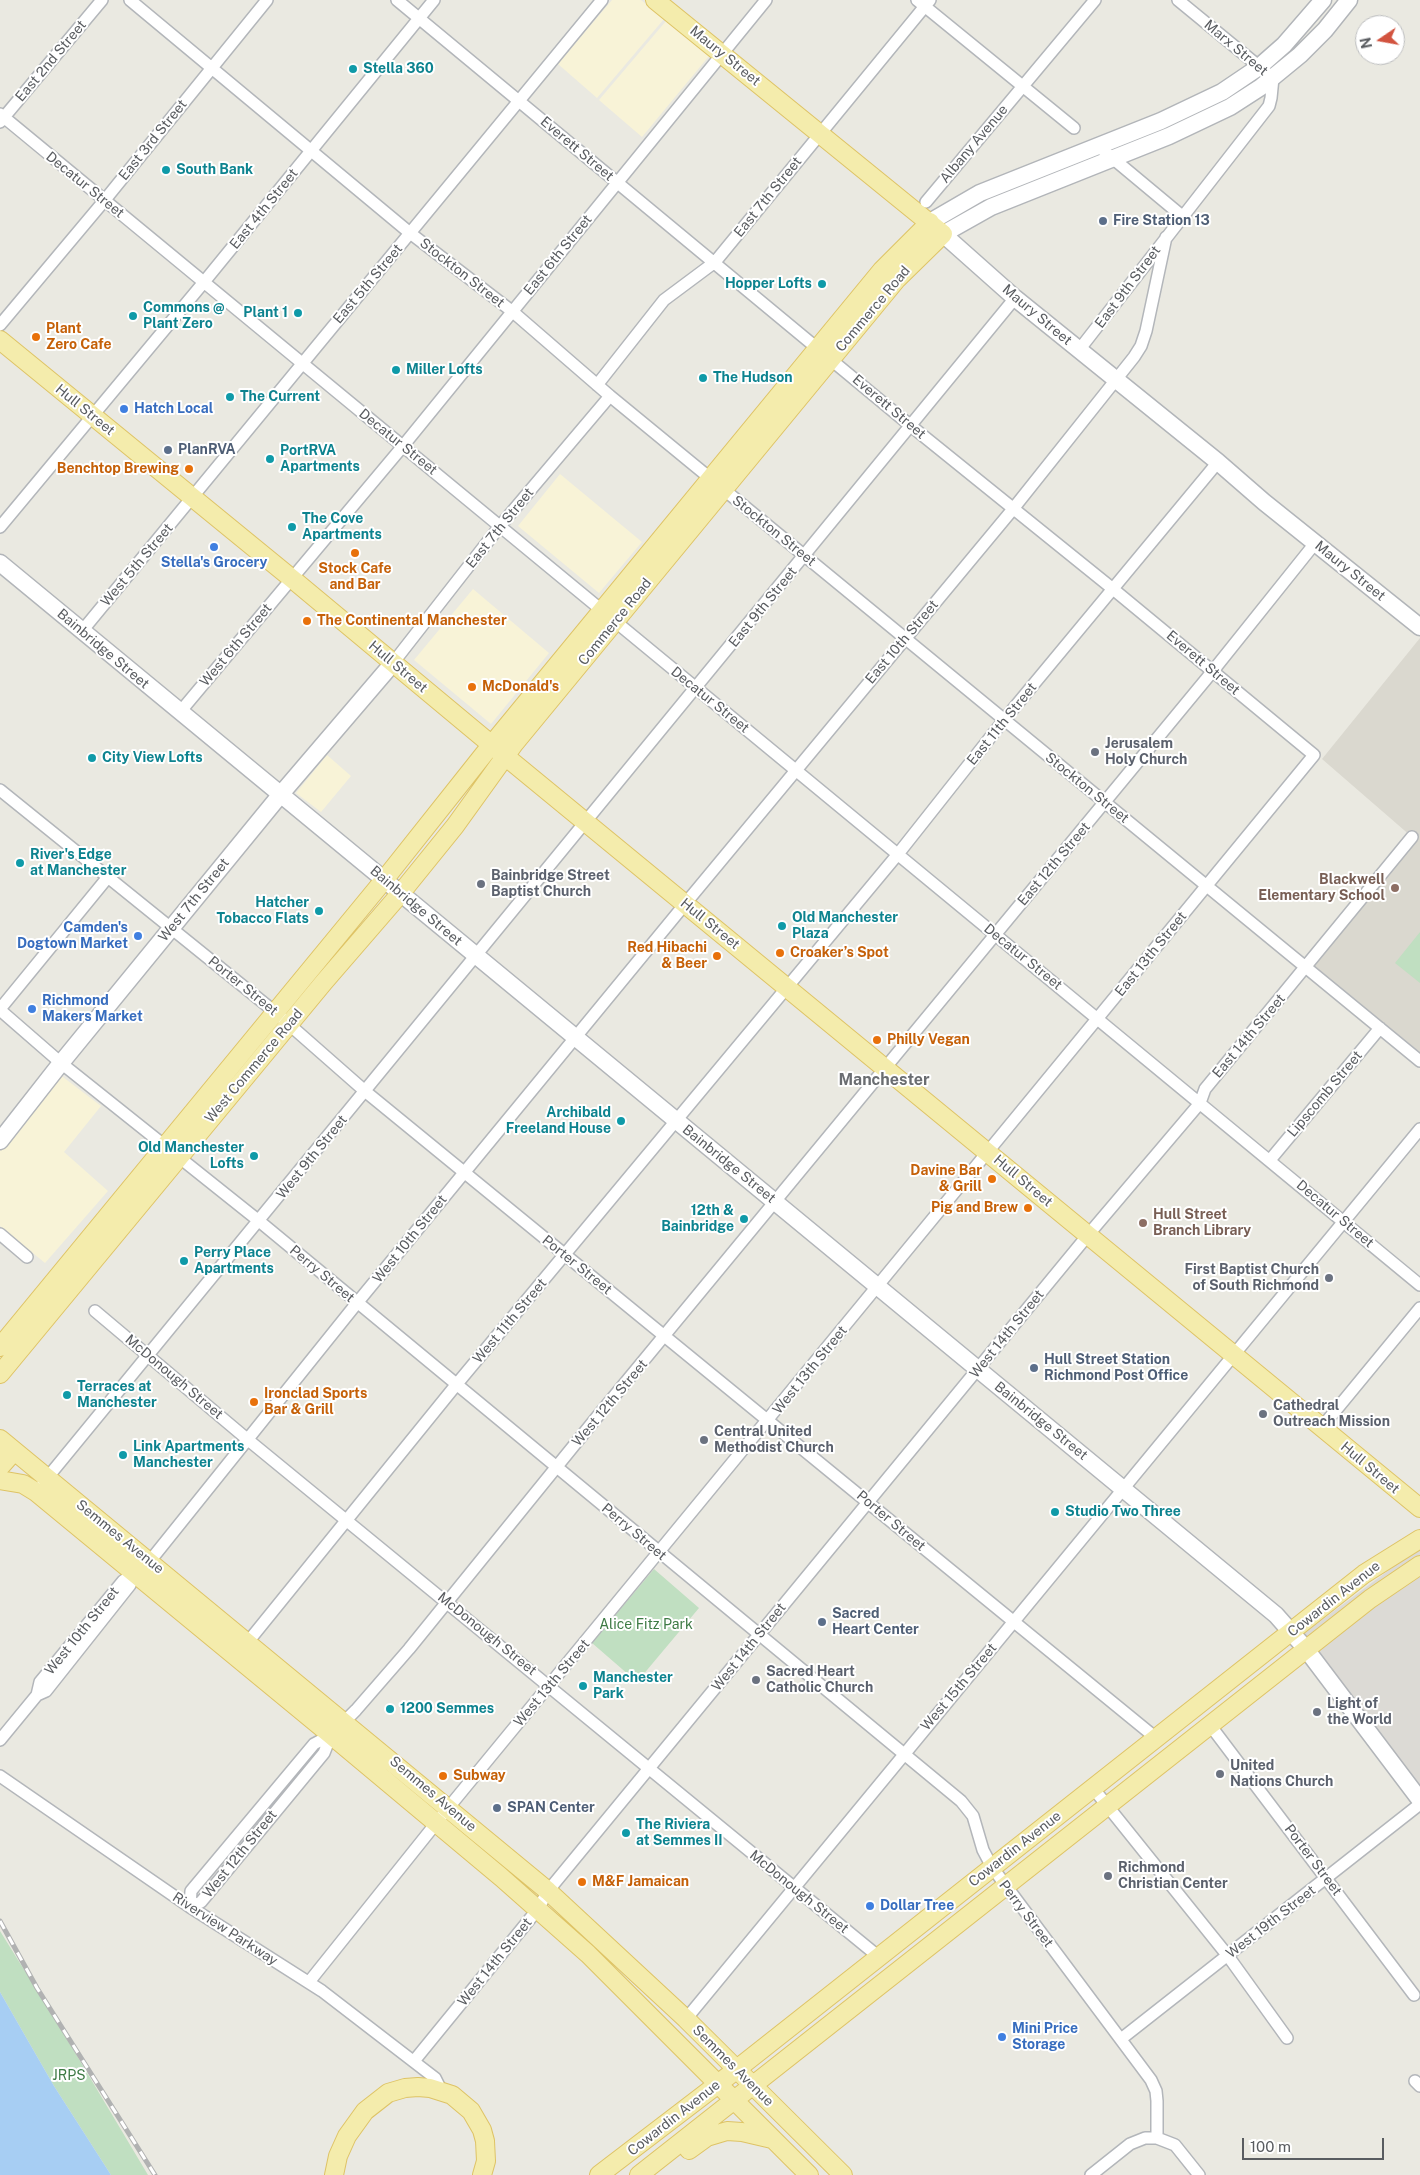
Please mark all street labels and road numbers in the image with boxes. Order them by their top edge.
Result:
street label: East 2nd Street [12,17,90,105]
street label: Marx Street [1201,17,1271,79]
street label: Maury Street [686,22,764,90]
street label: East 3rd Street [115,96,191,184]
street label: Albany Avenue [936,101,1012,187]
street label: Everett Street [537,113,617,185]
street label: Decatur Street [42,148,128,222]
street label: East 7th Street [731,154,805,240]
street label: East 4th Street [226,165,302,253]
street label: East 6th Street [520,211,596,299]
street label: Stockton Street [416,235,508,311]
street label: East 5th Street [330,241,406,327]
street label: East 9th Street [1092,243,1164,331]
street label: Commerce Road [832,263,914,355]
street label: Maury Street [999,281,1075,349]
street label: Everett Street [849,371,929,443]
street label: Hull Street [52,381,118,439]
street label: Decatur Street [355,405,441,479]
street label: East 7th Street [463,485,537,571]
street label: Stockton Street [729,492,819,570]
street label: West 5th Street [97,520,177,610]
street label: Maury Street [1311,537,1389,605]
street label: East 9th Street [725,563,801,651]
street label: Commerce Road [575,575,655,669]
street label: East 10th Street [862,597,942,687]
street label: West 6th Street [196,600,276,690]
street label: Bainbridge Street [54,606,152,692]
street label: Everett Street [1163,627,1243,699]
street label: Hull Street [365,638,431,696]
street label: Decatur Street [667,663,753,737]
street label: East 11th Street [964,679,1040,769]
street label: Stockton Street [1042,749,1132,827]
street label: East 12th Street [1014,819,1094,909]
street label: West 7th Street [155,855,233,945]
street label: Bainbridge Street [367,863,465,949]
street label: Hull Street [677,895,743,953]
street label: East 13th Street [1112,908,1190,1000]
street label: Decatur Street [980,920,1066,994]
street label: Porter Street [205,953,281,1019]
street label: East 14th Street [1209,991,1289,1081]
street label: West Commerce Road [201,1006,307,1126]
street label: Lipscomb Street [1284,1048,1366,1140]
street label: West 9th Street [273,1112,351,1202]
street label: Bainbridge Street [679,1121,779,1207]
street label: Hull Street [990,1152,1056,1210]
street label: Decatur Street [1293,1177,1377,1251]
street label: West 10th Street [369,1192,451,1286]
street label: Porter Street [539,1232,615,1298]
street label: Perry Street [286,1242,358,1306]
street label: West 11th Street [470,1275,550,1367]
street label: West 14th Street [966,1286,1048,1382]
street label: West 13th Street [769,1322,851,1418]
street label: McDonough Street [122,1331,226,1423]
street label: West 12th Street [569,1356,651,1450]
street label: Bainbridge Street [991,1378,1091,1464]
street label: Hull Street [1337,1439,1403,1497]
street label: Porter Street [853,1487,929,1555]
street label: Semmes Avenue [73,1496,167,1578]
street label: Perry Street [598,1500,670,1564]
street label: Cowardin Avenue [1284,1558,1384,1640]
street label: West 10th Street [41,1584,123,1678]
street label: McDonough Street [434,1589,540,1679]
street label: West 14th Street [708,1599,790,1695]
street label: West 13th Street [511,1636,593,1730]
street label: West 15th Street [918,1640,1000,1734]
street label: Semmes Avenue [386,1753,480,1835]
street label: West 12th Street [199,1807,281,1901]
street label: Cowardin Avenue [965,1808,1065,1890]
street label: Porter Street [1281,1821,1345,1899]
street label: McDonough Street [746,1847,852,1937]
street label: Perry Street [995,1877,1057,1951]
street label: West 19th Street [1223,1882,1319,1962]
street label: Riverview Parkway [169,1889,281,1969]
street label: West 14th Street [454,1914,536,2010]
street label: Semmes Avenue [689,2022,777,2110]
street label: Cowardin Avenue [624,2077,724,2159]

